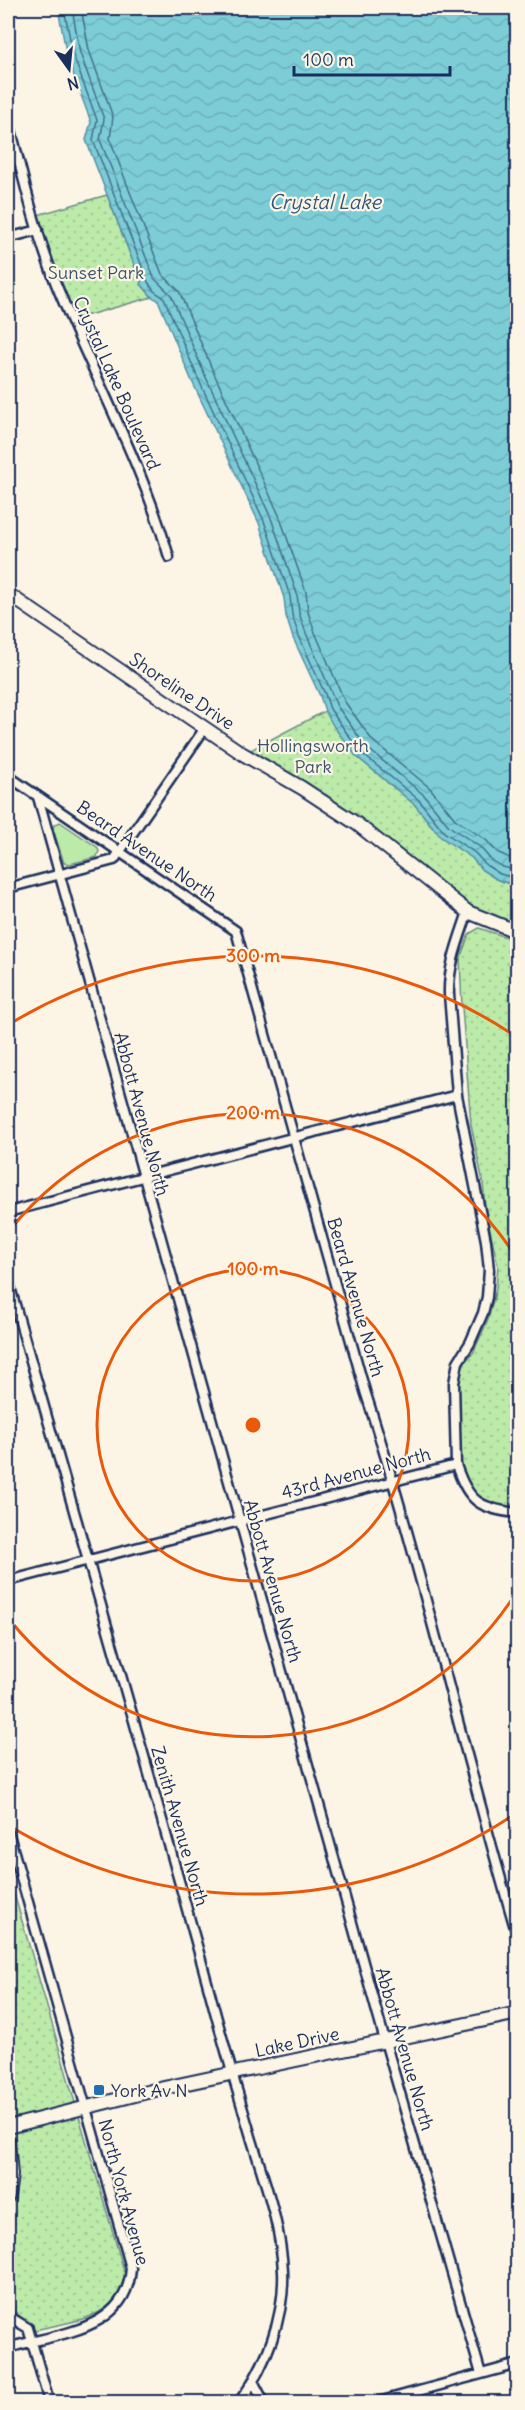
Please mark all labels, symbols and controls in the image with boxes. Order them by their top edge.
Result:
north arrow [39,39,99,99]
scale bar [294,39,450,77]
text: 100 m [303,48,354,71]
text: N [65,72,81,95]
water label: Crystal Lake [269,189,382,214]
park label: Sunset Park [48,261,144,284]
street label: Crystal Lake Boulevard [68,292,166,474]
street label: Shoreline Drive [125,647,239,735]
park label: Hollingsworth Park [257,734,369,778]
street label: Beard Avenue North [72,795,222,907]
text: 300 m [226,944,280,967]
street label: Abbott Avenue North [109,1030,175,1198]
text: 200 m [226,1101,280,1124]
street label: Beard Avenue North [322,1215,390,1379]
text: 100 m [228,1257,279,1280]
centre of rings [243,1415,263,1435]
street label: 43rd Avenue North [279,1442,433,1504]
street label: Abbott Avenue North [239,1497,307,1665]
street label: Zenith Avenue North [146,1743,214,1909]
street label: Abbott Avenue North [371,1965,439,2133]
street label: Lake Drive [253,2022,341,2062]
place label: York Av N [111,2079,188,2102]
marker: York Av N [92,2083,106,2097]
street label: North York Avenue [93,2116,155,2268]

